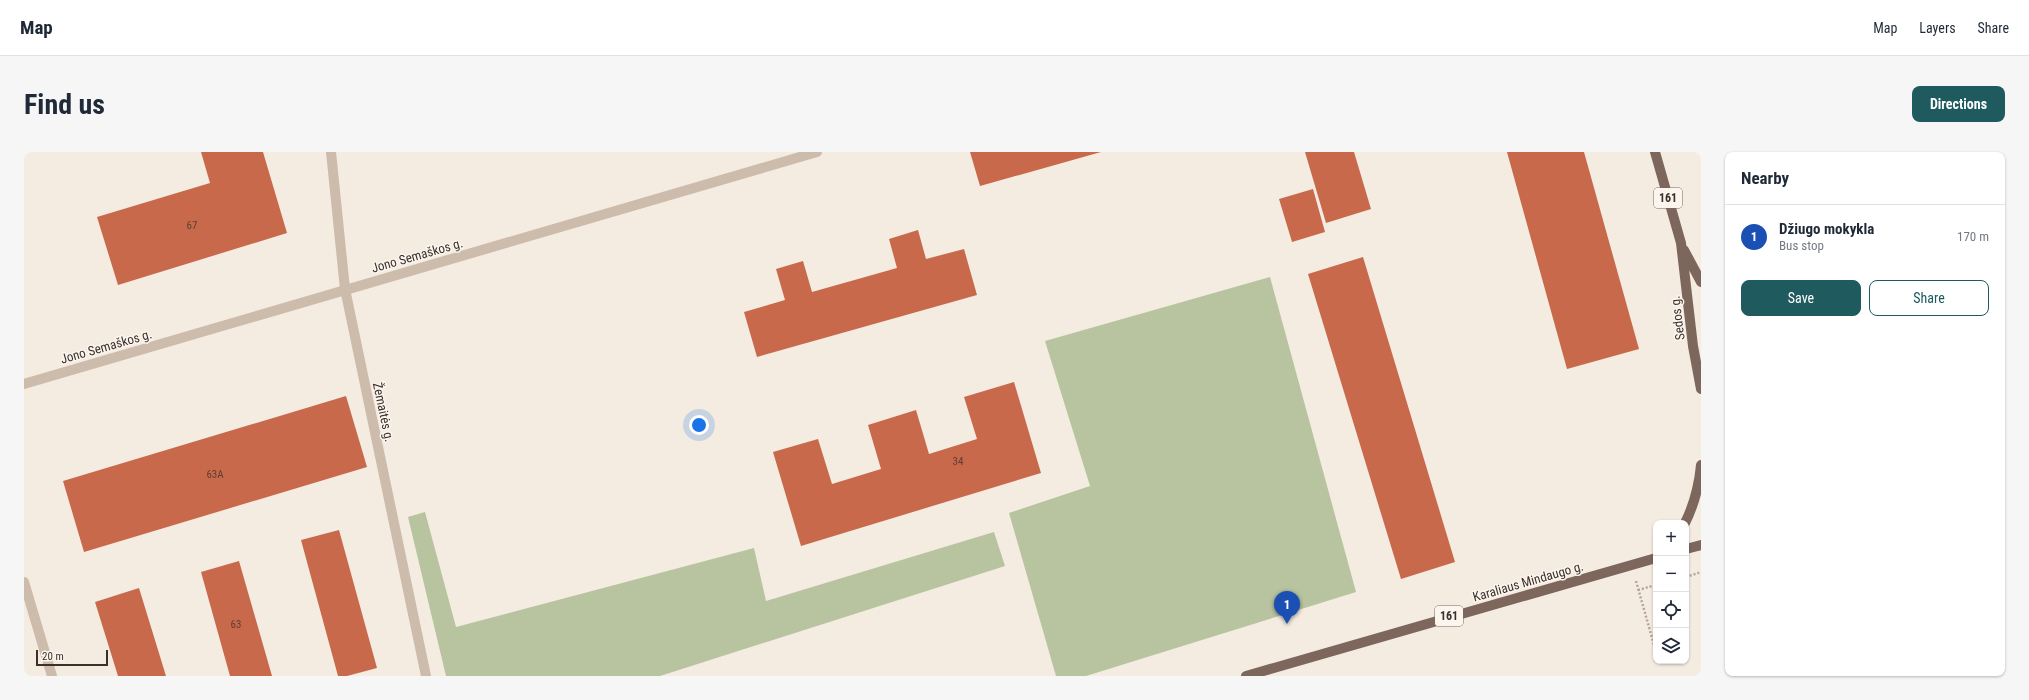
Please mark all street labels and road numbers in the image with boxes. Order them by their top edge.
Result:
road number: 161 [1654,188,1682,208]
street label: Jono Semaškos g. [370,235,465,276]
street label: Sedos g. [1667,295,1688,341]
street label: Jono Semaškos g. [59,326,154,367]
street label: Žemaitės g. [370,381,397,443]
street label: Karaliaus Mindaugo g. [1471,558,1585,604]
road number: 161 [1435,606,1463,626]

